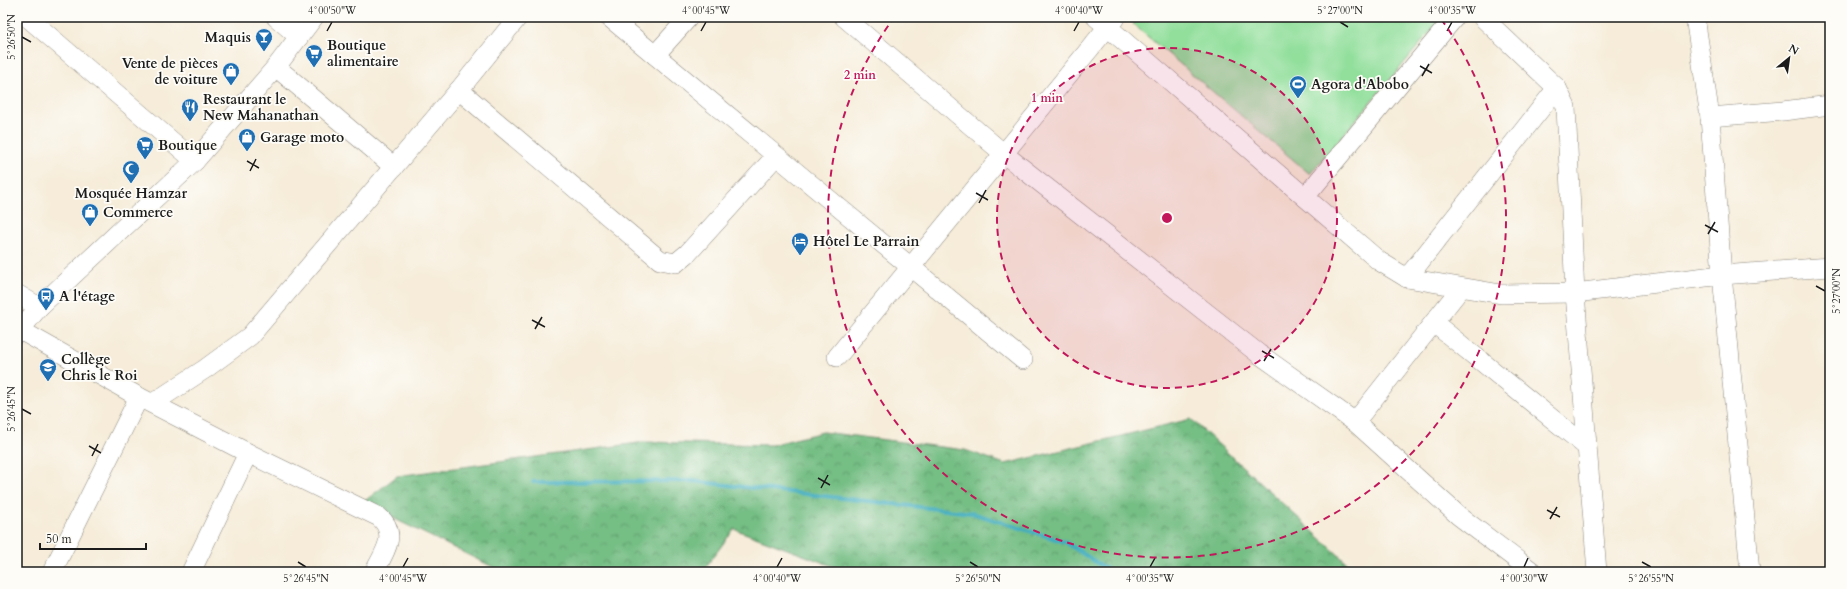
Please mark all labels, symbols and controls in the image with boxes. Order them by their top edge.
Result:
text: 4°00'50"W [308,4,357,18]
text: 4°00'45"W [682,4,731,18]
text: 4°00'40"W [1055,4,1104,18]
text: 5°27'00"N [1317,4,1363,18]
text: 4°00'35"W [1428,4,1477,18]
text: 5°26'50"N [5,14,19,60]
bar icon: Maquis [254,27,274,52]
place label: Maquis [205,28,251,47]
place label: Boutique alimentaire [327,36,399,71]
north arrow [1769,38,1809,78]
text: N [1786,41,1802,59]
supermarket icon: Boutique alimentaire [304,43,324,68]
place label: Vente de pièces de voiture [122,54,218,89]
shop icon: Vente de pièces de voiture [221,61,241,86]
text: 2 min [844,67,876,83]
sports icon: Agora d'Abobo [1288,74,1308,99]
place label: Agora d'Abobo [1311,75,1409,94]
place label: Restaurant le New Mahanathan [203,90,319,125]
text: 1 min [1031,90,1063,106]
restaurant icon: Restaurant le New Mahanathan [180,97,200,122]
shop icon: Garage moto [237,127,257,152]
place label: Garage moto [260,128,344,147]
supermarket icon: Boutique [135,135,155,160]
place label: Boutique [158,136,217,155]
mosque icon: Mosquée Hamzar [121,159,141,184]
place label: Mosquée Hamzar [75,184,188,203]
shop icon: Commerce [80,202,100,227]
place label: Commerce [103,203,173,222]
centre of rings [1160,211,1174,225]
hotel icon: Hôtel Le Parrain [790,231,810,256]
place label: Hôtel Le Parrain [813,232,920,251]
text: 5°27'00"N [1830,268,1844,314]
bus stop icon: A l'étage [36,286,56,311]
place label: A l'étage [59,287,115,306]
place label: Collège Chris le Roi [61,350,138,385]
school or university icon: Collège Chris le Roi [38,357,58,382]
text: 5°26'45"N [5,386,19,432]
scale bar [40,525,146,551]
text: 50 m [46,531,73,547]
text: 5°26'45"N [283,572,329,586]
text: 4°00'45"W [379,572,428,586]
text: 4°00'40"W [753,572,802,586]
text: 5°26'50"N [955,572,1001,586]
text: 4°00'35"W [1126,572,1175,586]
text: 4°00'30"W [1500,572,1549,586]
text: 5°26'55"N [1628,572,1674,586]

